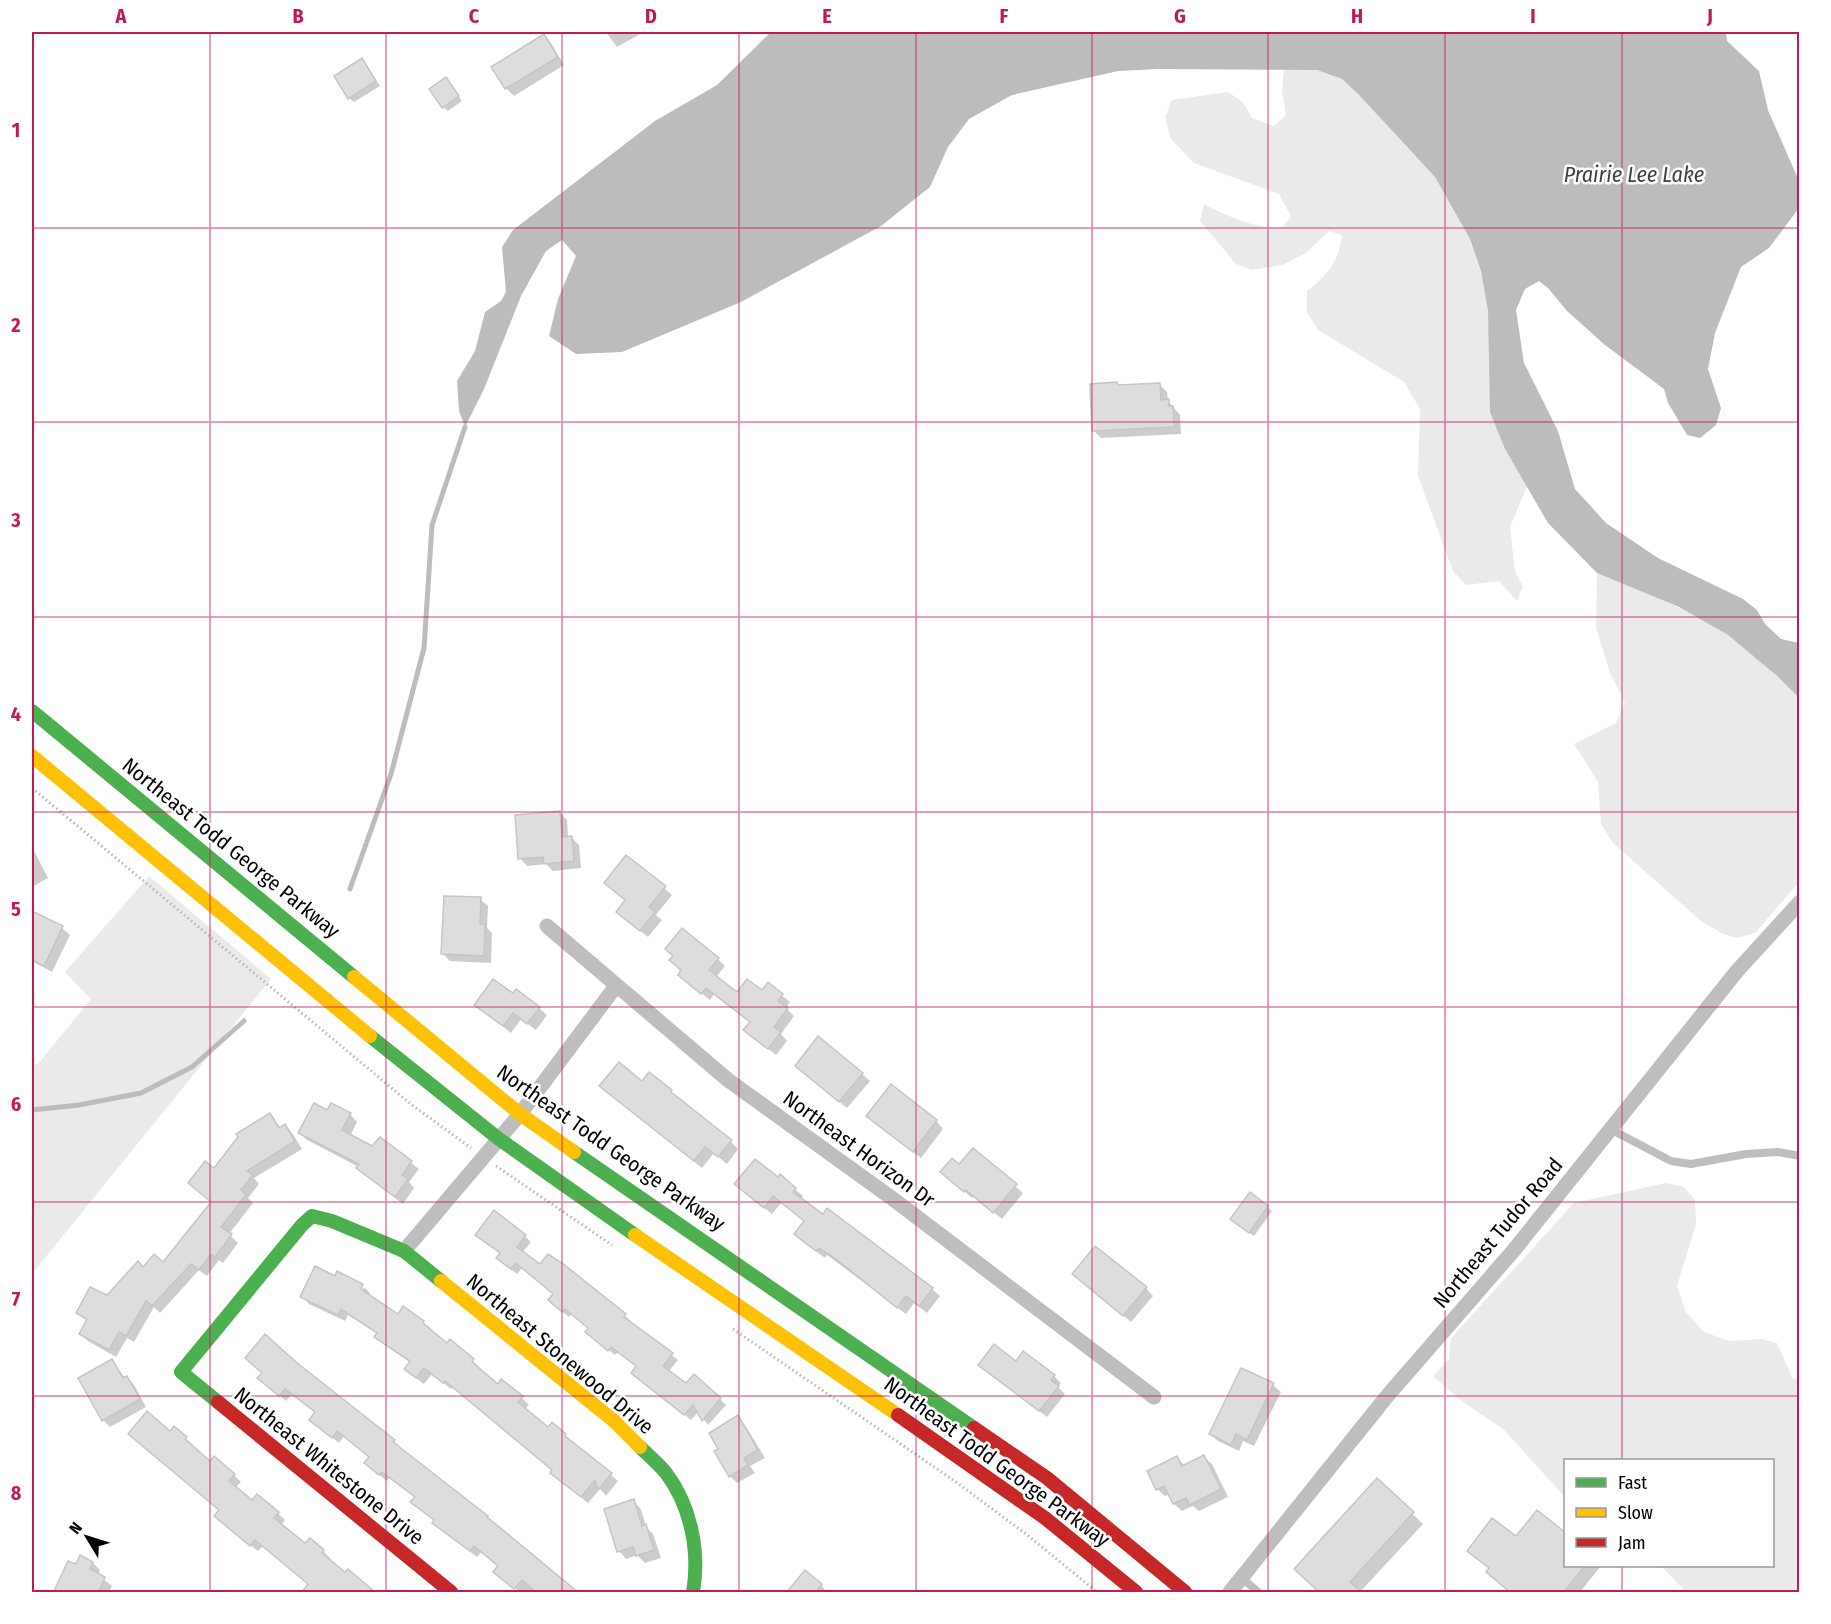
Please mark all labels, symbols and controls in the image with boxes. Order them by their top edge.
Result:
text: A [115,4,128,28]
text: B [292,4,304,28]
text: C [469,4,480,28]
text: D [645,4,657,28]
text: E [822,4,832,28]
text: F [1000,4,1009,28]
text: G [1174,4,1186,28]
text: H [1351,4,1363,28]
text: I [1530,4,1536,28]
text: J [1706,4,1713,28]
text: 1 [12,118,20,142]
water label: Prairie Lee Lake [1564,161,1704,188]
text: 2 [10,313,21,337]
text: 3 [10,508,21,532]
text: 4 [11,702,21,726]
street label: Northeast Todd George Parkway [117,752,346,944]
text: 5 [11,897,21,921]
street label: Northeast Todd George Parkway [492,1059,731,1237]
street label: Northeast Horizon Dr [778,1085,941,1213]
text: 6 [11,1092,21,1116]
street label: Northeast Tudor Road [1428,1153,1568,1313]
street label: Northeast Stonewood Drive [461,1268,659,1440]
text: 7 [12,1287,21,1311]
street label: Northeast Todd George Parkway [879,1371,1115,1553]
street label: Northeast Whitestone Drive [229,1381,429,1551]
legend [1564,1459,1774,1567]
text: Fast [1618,1472,1647,1494]
text: 8 [11,1481,22,1505]
text: Slow [1618,1502,1653,1524]
north arrow [57,1507,117,1567]
text: N [65,1518,86,1538]
text: Jam [1618,1532,1646,1554]

